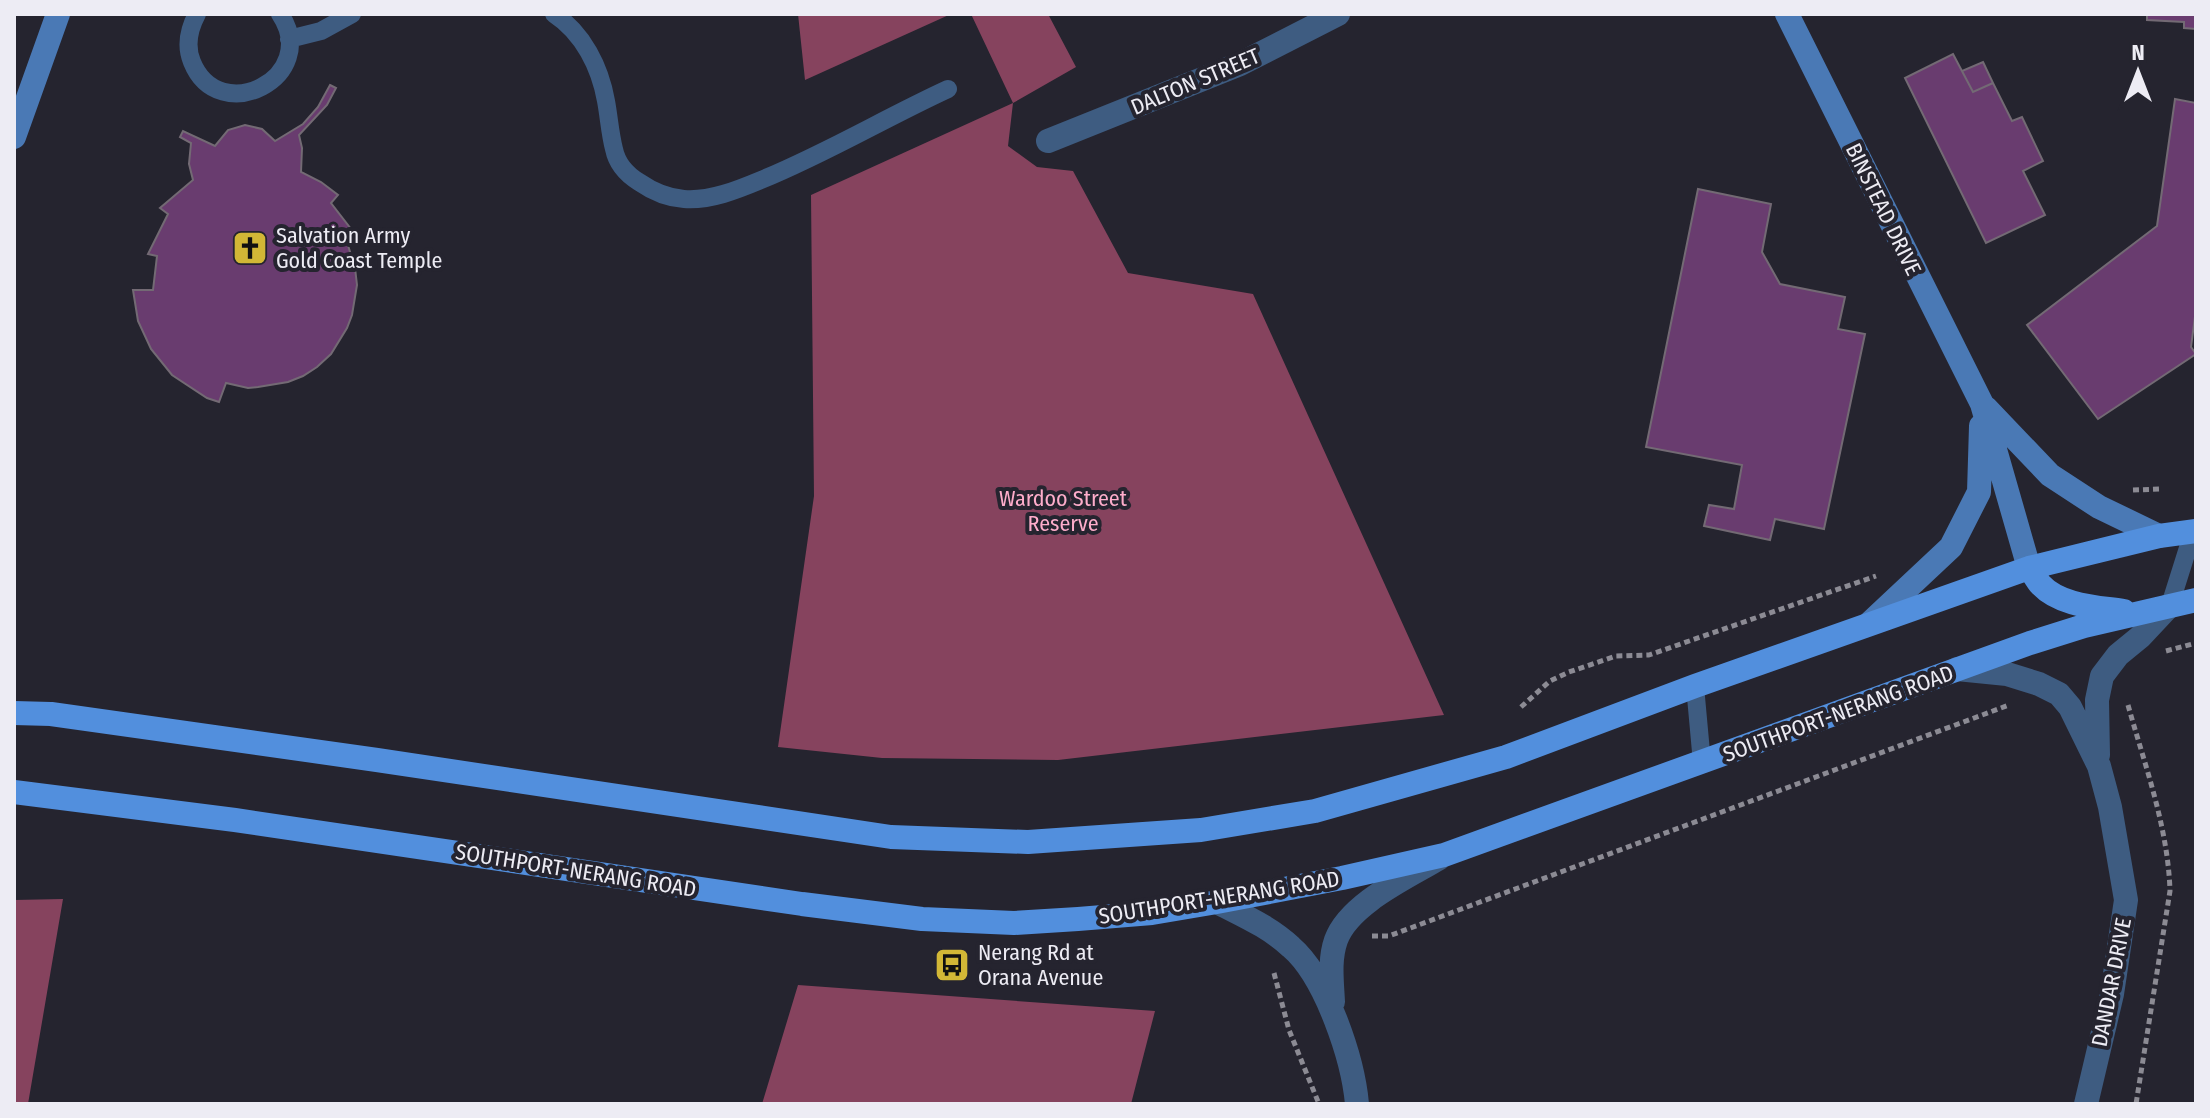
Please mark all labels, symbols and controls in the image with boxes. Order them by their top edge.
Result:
north arrow [2098,32,2178,112]
text: N [2131,39,2145,66]
street label: DALTON STREET [1127,42,1264,121]
street label: BINSTEAD DRIVE [1840,139,1927,280]
place label: Salvation Army Gold Coast Temple [276,222,442,274]
church icon: Salvation Army Gold Coast Temple [231,229,269,267]
park label: Wardoo Street Reserve [999,485,1128,537]
street label: SOUTHPORT-NERANG ROAD [1719,659,1957,768]
street label: SOUTHPORT-NERANG ROAD [454,838,698,903]
street label: SOUTHPORT-NERANG ROAD [1097,865,1341,930]
street label: DANDAR DRIVE [2086,915,2137,1049]
place label: Nerang Rd at Orana Avenue [978,939,1103,991]
bus stop icon: Nerang Rd at Orana Avenue [933,946,971,984]

